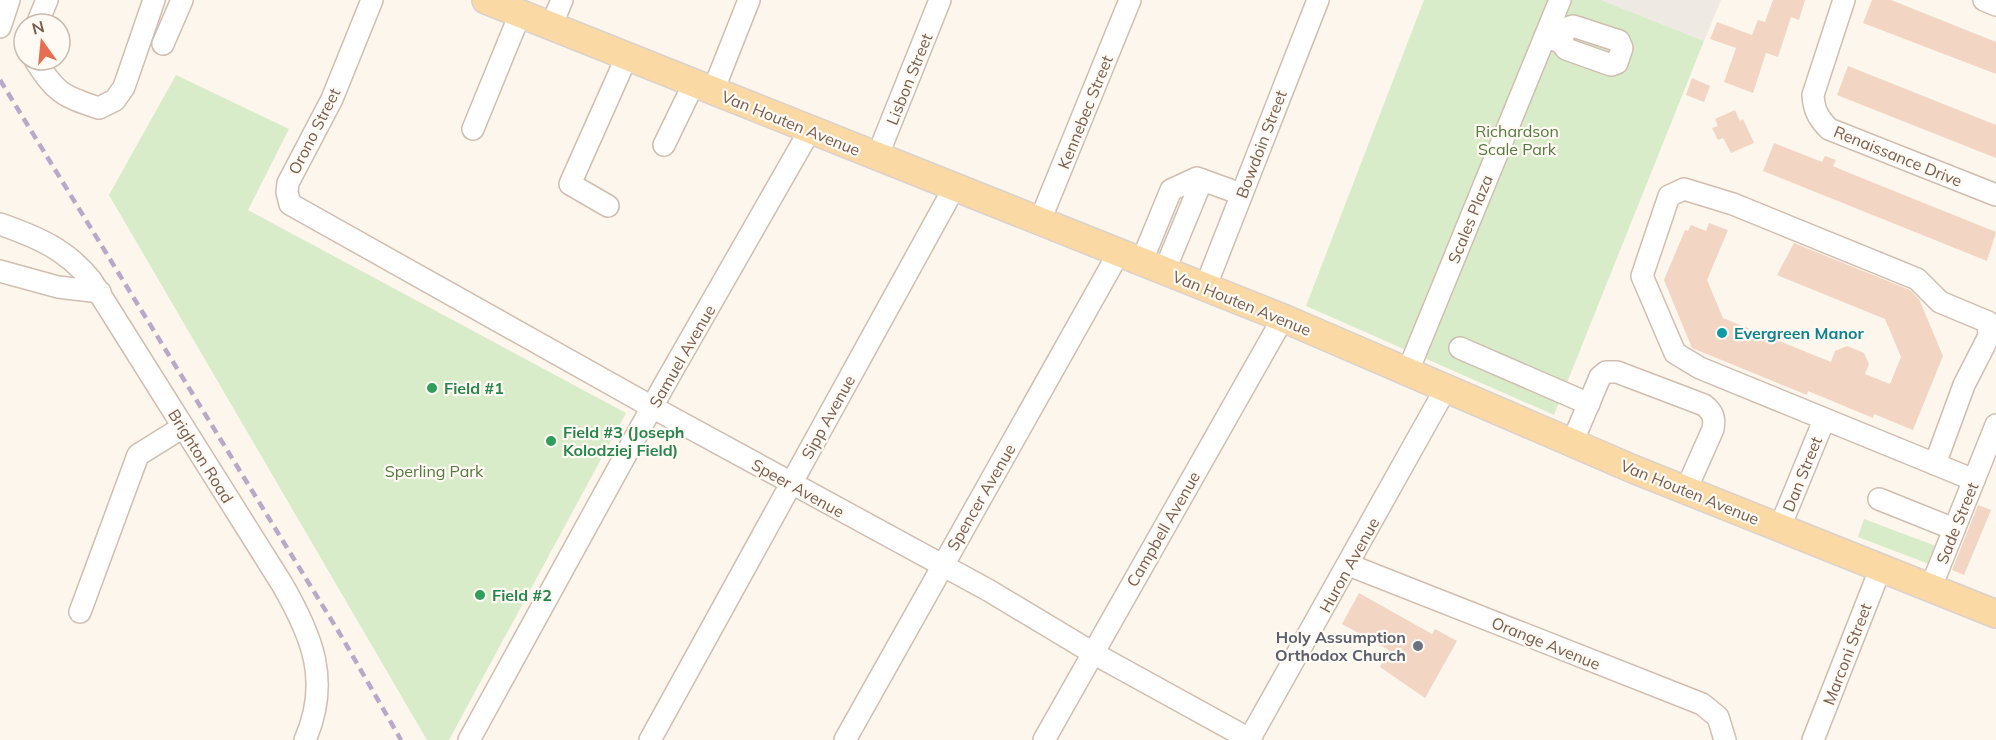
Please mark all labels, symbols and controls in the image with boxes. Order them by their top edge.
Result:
north arrow [12,12,72,72]
text: N [30,16,47,39]
street label: Lisbon Street [882,30,937,128]
street label: Kennebec Street [1053,52,1117,172]
street label: Orono Street [284,84,344,177]
street label: Van Houten Avenue [719,86,863,160]
street label: Bowdoin Street [1231,87,1291,201]
park label: Richardson Scale Park [1475,121,1559,159]
street label: Renaissance Drive [1831,121,1965,191]
street label: Scales Plaza [1443,172,1497,266]
street label: Van Houten Avenue [1170,266,1314,340]
street label: Samuel Avenue [645,301,719,411]
place label: Evergreen Manor [1734,323,1865,343]
marker: Evergreen Manor [1715,326,1729,340]
street label: Sipp Avenue [797,372,859,462]
place label: Field #1 [444,378,504,398]
marker: Field #1 [425,381,439,395]
street label: Brighton Road [164,405,238,507]
place label: Field #3 (Joseph Kolodziej Field) [563,422,684,460]
street label: Dan Street [1778,433,1826,515]
marker: Field #3 (Joseph Kolodziej Field) [544,434,558,448]
street label: Spencer Avenue [942,440,1020,554]
street label: Speer Avenue [748,454,848,522]
street label: Van Houten Avenue [1618,455,1762,529]
park label: Sperling Park [385,461,484,481]
street label: Campbell Avenue [1122,468,1204,590]
street label: Sade Street [1932,479,1983,567]
street label: Huron Avenue [1315,514,1383,616]
place label: Field #2 [492,585,552,605]
marker: Field #2 [473,588,487,602]
street label: Marconi Street [1818,600,1876,708]
street label: Orange Avenue [1489,612,1603,674]
place label: Holy Assumption Orthodox Church [1275,627,1406,665]
marker: Holy Assumption Orthodox Church [1411,639,1425,653]

